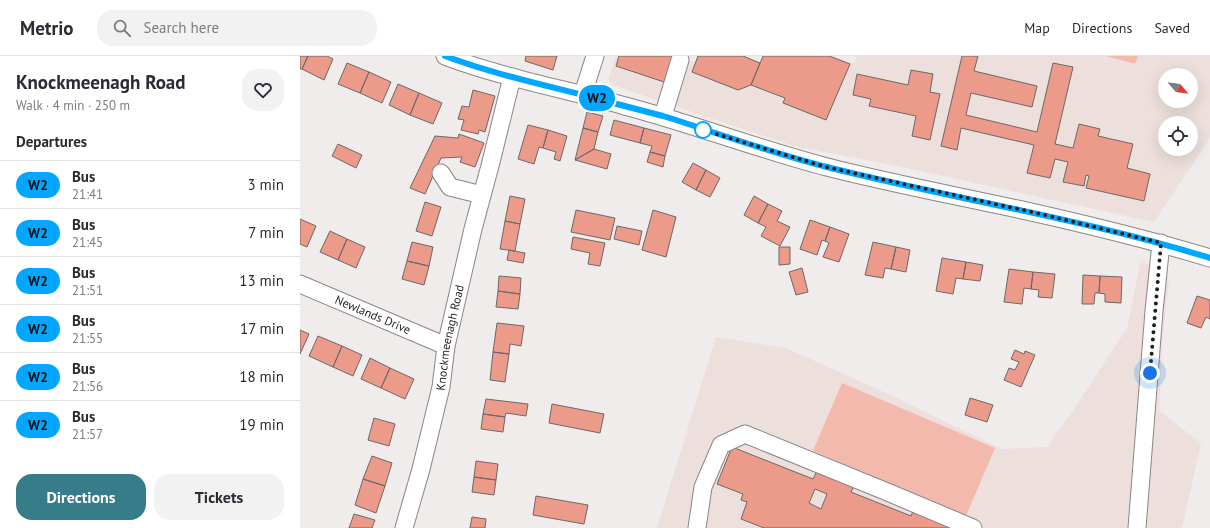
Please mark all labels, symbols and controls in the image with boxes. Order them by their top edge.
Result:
search box [97,10,377,46]
text: Metrio [20,16,73,40]
icon: search [111,17,133,39]
text: Search here [143,18,219,37]
text: Map [1024,19,1050,37]
text: Directions [1072,19,1132,37]
text: Saved [1154,19,1190,37]
north arrow [1158,68,1198,108]
map controls [1158,68,1198,156]
button: heart [242,69,284,111]
text: Knockmeenagh Road [16,70,186,94]
line badge: W2 [579,85,615,111]
text: W2 [587,89,607,107]
text: Walk · 4 min · 250 m [16,97,130,114]
button: locate [1158,116,1198,156]
unlabelled marker [694,121,712,139]
text: Departures [16,132,87,151]
text: Bus [72,167,95,186]
text: 3 min [247,175,284,194]
text: W2 [28,176,48,194]
text: 21:41 [72,186,103,203]
text: Bus [72,215,95,234]
text: 7 min [248,223,284,242]
text: W2 [28,224,48,242]
text: 21:45 [72,234,103,251]
text: Bus [72,263,95,282]
text: 13 min [239,271,284,290]
text: W2 [28,272,48,290]
text: 21:51 [72,282,103,299]
street label: Knockmeenagh Road [433,283,467,391]
street label: Newlands Drive [333,292,413,337]
text: Bus [72,311,95,330]
text: 17 min [240,319,284,338]
text: W2 [28,320,48,338]
text: 21:55 [72,330,103,347]
text: Bus [72,359,95,378]
your location [1140,363,1160,383]
text: 18 min [239,367,284,386]
text: W2 [28,368,48,386]
text: 21:56 [72,378,103,395]
text: Bus [72,407,95,426]
text: 19 min [239,415,284,434]
text: W2 [28,416,48,434]
text: 21:57 [72,426,103,443]
button: Directions [16,474,146,520]
button: Tickets [154,474,284,520]

